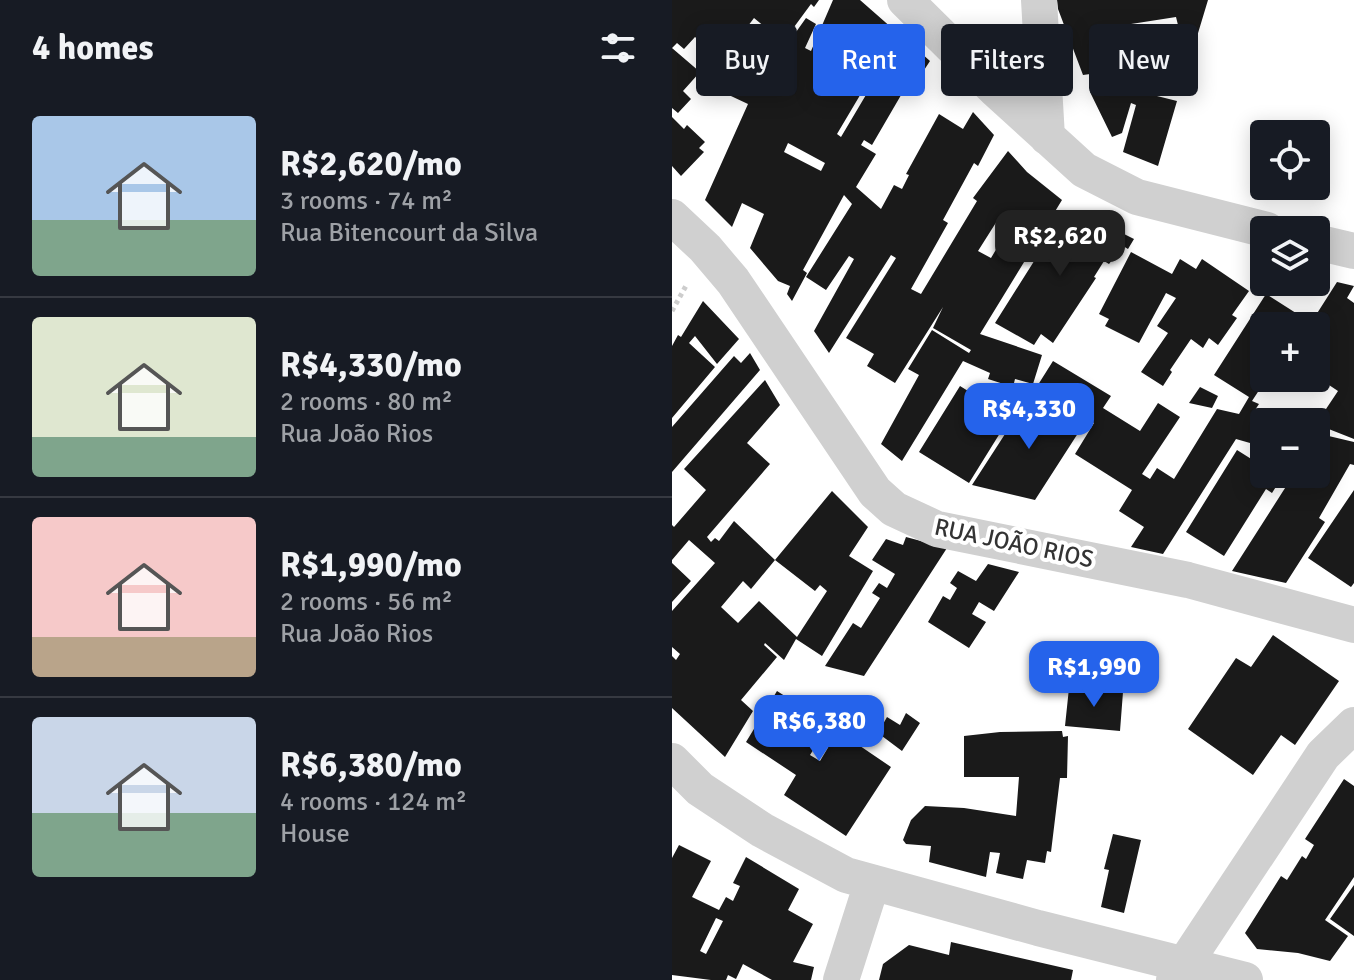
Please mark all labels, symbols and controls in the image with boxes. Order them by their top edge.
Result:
chip: Buy [696,24,797,96]
chip: Rent [813,24,925,96]
chip: Filters [941,24,1073,96]
chip: New [1089,24,1198,96]
icon: filters [596,26,640,70]
text: 4 homes [32,27,153,69]
map controls [1250,120,1330,488]
button: locate [1250,120,1330,200]
text: R$2,620/mo [280,143,462,185]
icon: home [96,148,192,244]
text: 3 rooms · 74 m² [280,185,453,217]
pin: R$2,620 [986,210,1134,278]
button: layers [1250,216,1330,296]
text: Rua Bitencourt da Silva [280,217,538,249]
text: R$2,620 [1013,220,1107,252]
button: + [1250,312,1330,392]
text: R$4,330/mo [280,344,462,386]
icon: home [96,349,192,445]
pin: R$4,330 [955,383,1103,451]
text: 2 rooms · 80 m² [280,386,453,418]
text: R$4,330 [982,393,1076,425]
button: − [1250,408,1330,488]
text: Rua João Rios [280,418,433,450]
street label: RUA JOÃO RIOS [932,512,1096,574]
text: R$1,990/mo [280,544,462,586]
icon: home [96,549,192,645]
text: 2 rooms · 56 m² [280,586,453,618]
text: Rua João Rios [280,618,433,650]
pin: R$1,990 [1020,641,1168,709]
text: R$1,990 [1047,651,1141,683]
pin: R$6,380 [745,695,893,763]
text: R$6,380 [772,705,866,737]
text: R$6,380/mo [280,744,462,786]
icon: home [96,749,192,845]
text: 4 rooms · 124 m² [280,786,467,818]
text: House [280,818,350,850]

